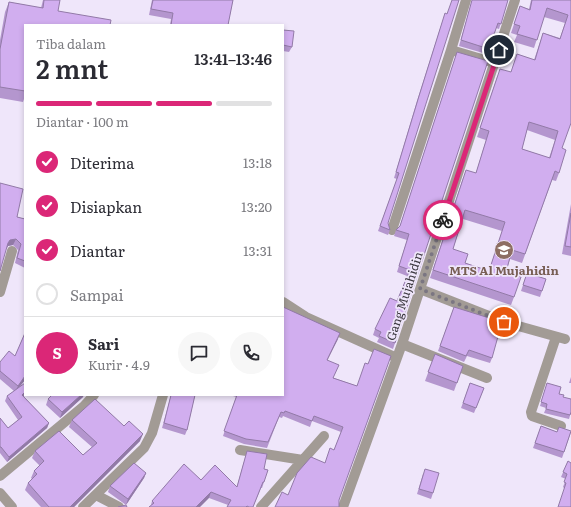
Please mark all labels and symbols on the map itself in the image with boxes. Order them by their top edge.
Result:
pin [482,33,516,67]
courier [423,200,463,240]
school or university icon: MTS Al Mujahidin [493,239,515,261]
street label: Gang Mujahidin [381,249,427,343]
place label: MTS Al Mujahidin [449,261,560,279]
pin [487,305,521,339]

